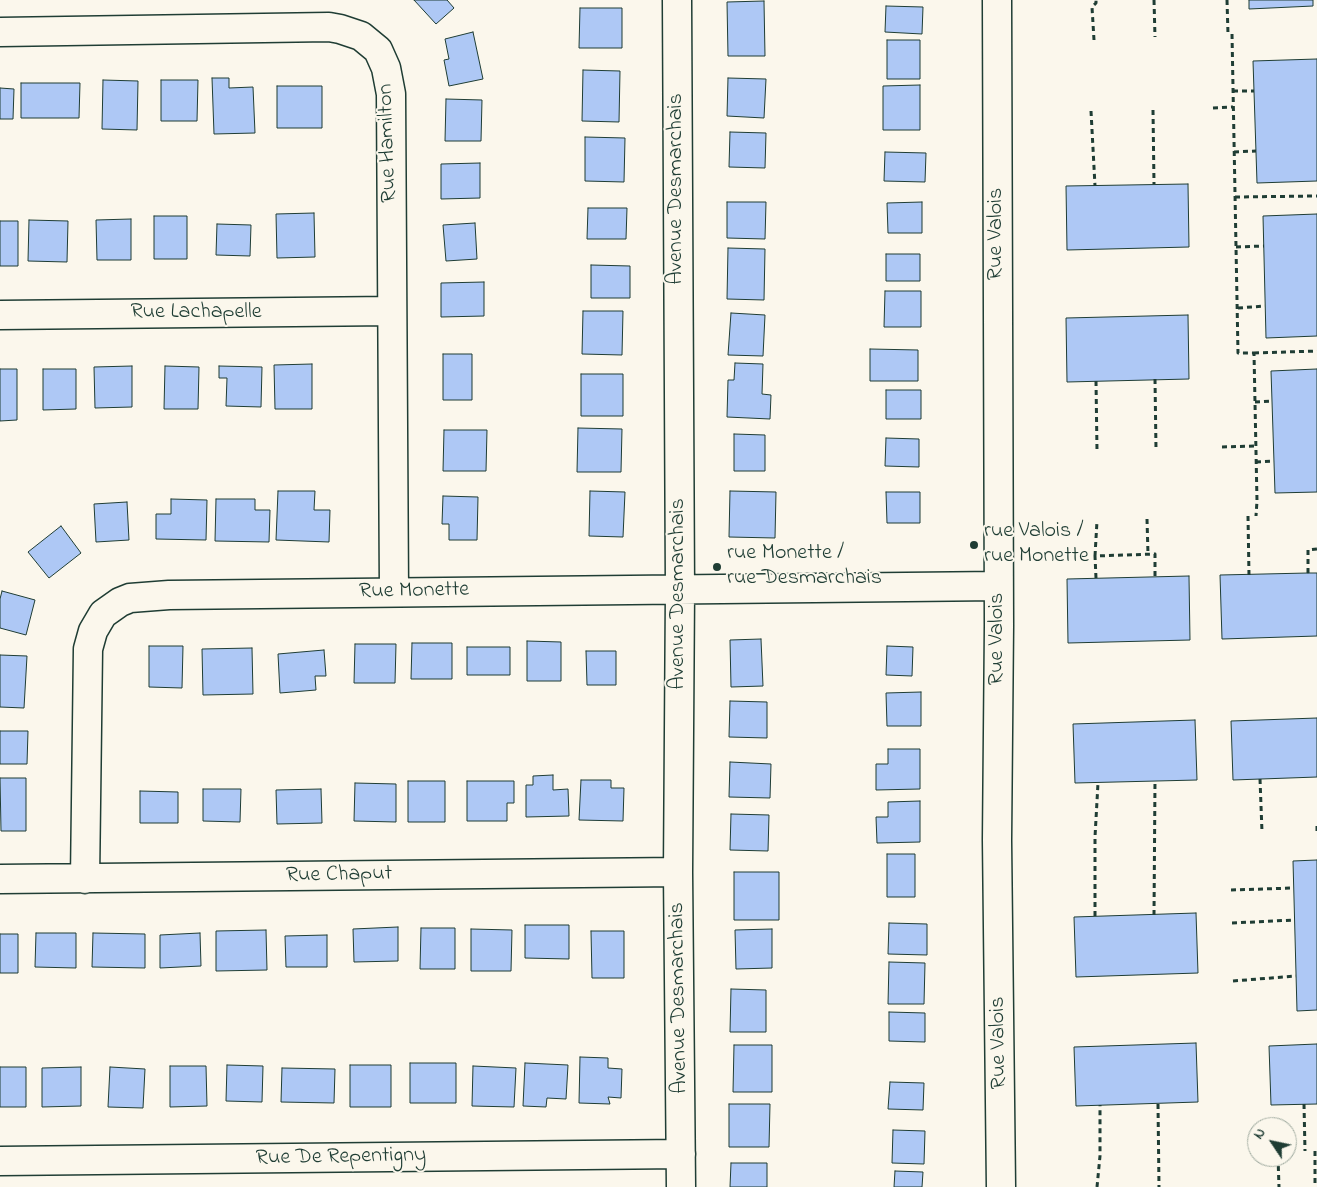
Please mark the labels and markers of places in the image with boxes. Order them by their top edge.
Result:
place label: rue Valois / rue Monette [984,519,1089,570]
marker: rue Valois / rue Monette [968,539,980,551]
place label: rue Monette / rue Desmarchais [727,541,882,592]
marker: rue Monette / rue Desmarchais [711,561,723,573]

